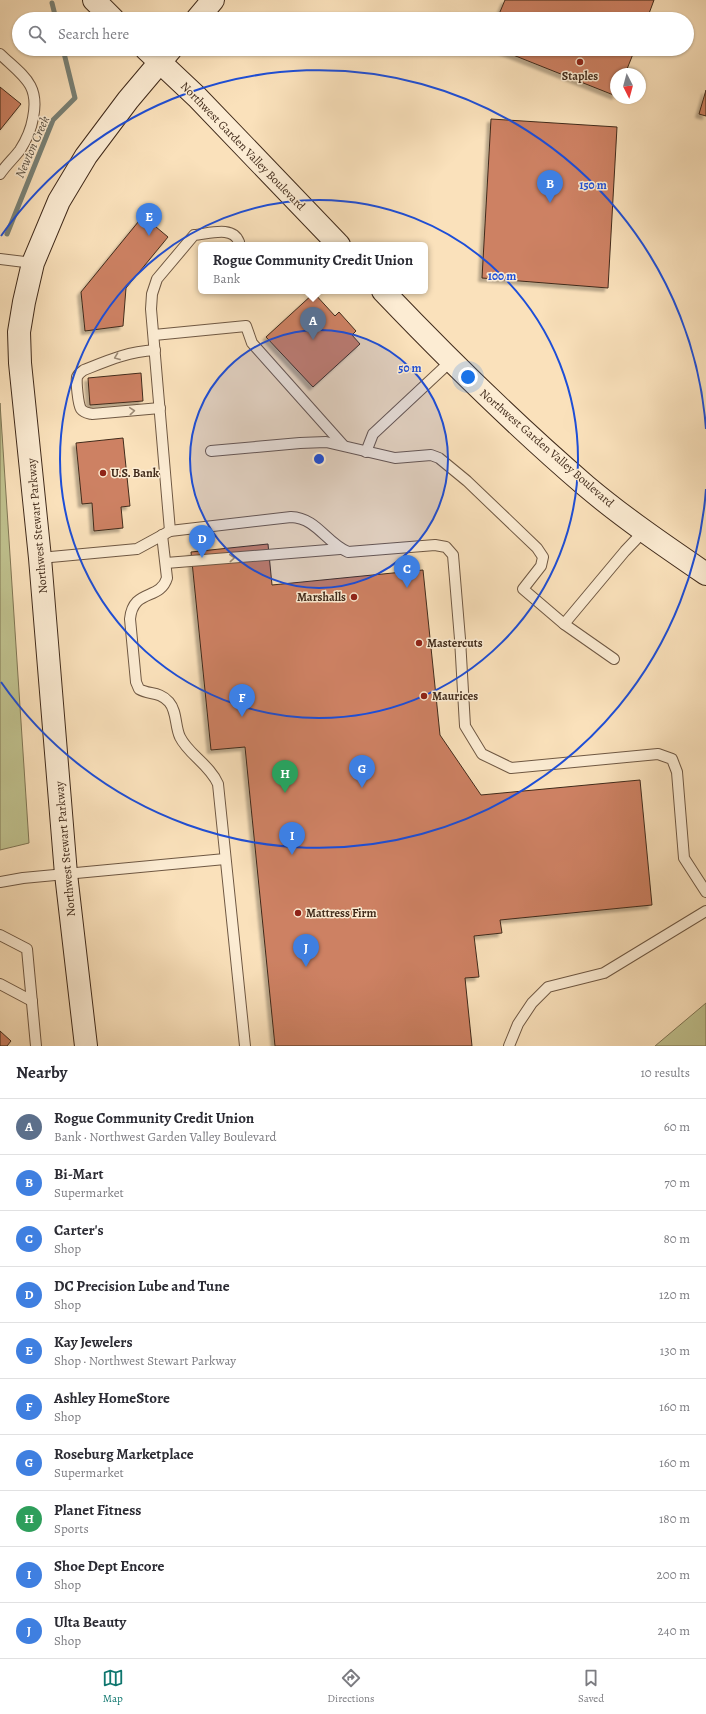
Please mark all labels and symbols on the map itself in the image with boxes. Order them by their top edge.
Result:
marker: Staples [575,57,585,67]
place label: Staples [562,68,598,84]
north arrow [610,68,646,104]
street label: Northwest Garden Valley Boulevard [177,78,309,214]
water label: Newton Creek [11,113,53,181]
pin: B [537,170,563,203]
text: 150 m [579,177,607,193]
pin: E [136,203,162,236]
text: 100 m [488,268,516,284]
pin: A [300,307,326,340]
one-way arrow [113,353,120,361]
text: 50 m [398,360,422,376]
your location [458,367,478,387]
street label: Northwest Garden Valley Boulevard [476,385,618,511]
one-way arrow [129,406,135,415]
centre of rings [312,452,326,466]
street label: Northwest Stewart Parkway [23,457,51,594]
place label: U.S. Bank [111,465,160,481]
marker: U.S. Bank [98,468,108,478]
pin: D [189,525,215,558]
one-way arrow [229,553,235,562]
pin: C [394,555,420,588]
place label: Marshalls [297,589,346,605]
marker: Marshalls [349,592,359,602]
place label: Mastercuts [427,635,483,651]
marker: Mastercuts [414,638,424,648]
pin: F [229,684,255,717]
place label: Maurices [432,688,478,704]
marker: Maurices [419,691,429,701]
pin: G [349,755,375,788]
pin: H [272,760,298,793]
street label: Northwest Stewart Parkway [51,780,79,917]
pin: I [279,822,305,855]
place label: Mattress Firm [306,905,377,921]
marker: Mattress Firm [293,908,303,918]
pin: J [293,934,319,967]

